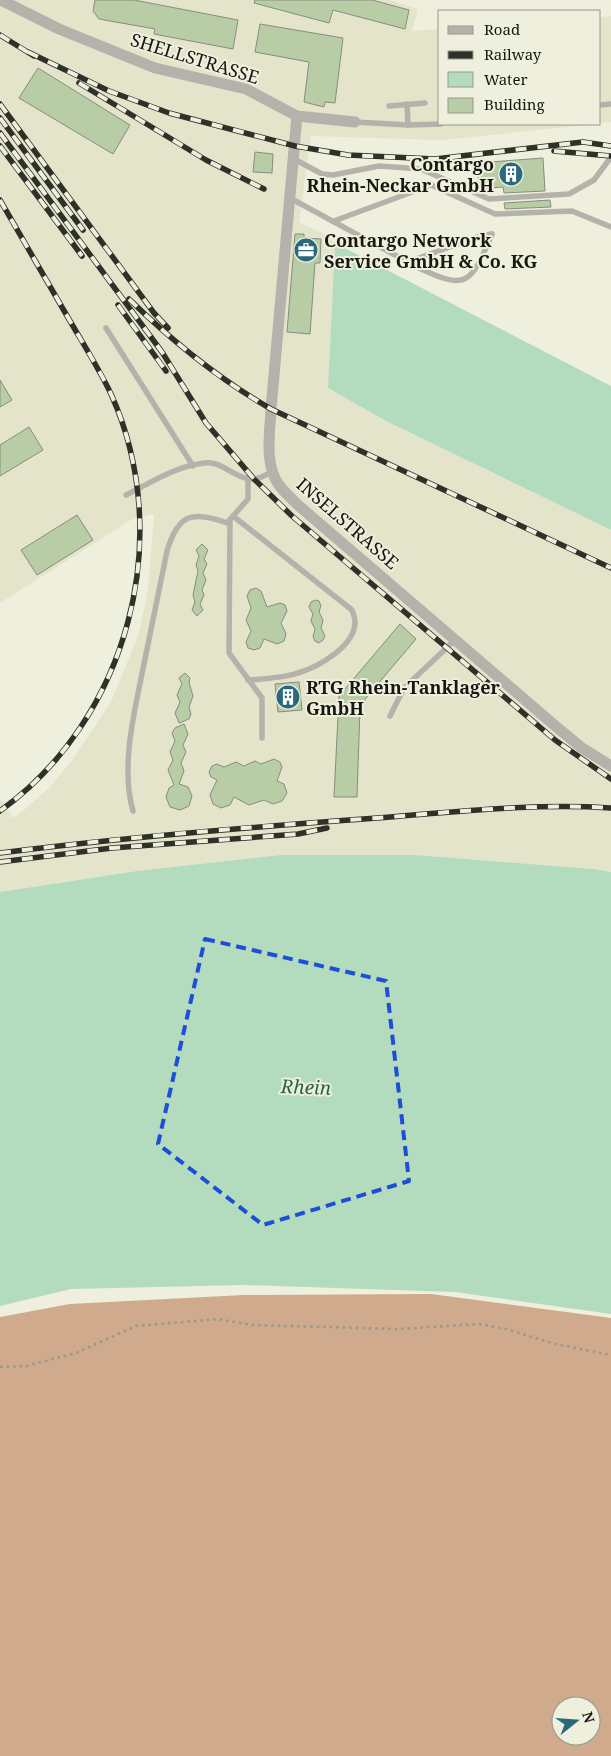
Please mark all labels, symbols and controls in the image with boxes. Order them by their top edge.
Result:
legend [438,10,601,125]
text: Road [484,19,520,39]
street label: SHELLSTRASSE [128,27,262,89]
text: Railway [484,44,542,64]
text: Water [484,69,527,89]
text: Building [484,94,545,114]
place label: Contargo Rhein-Neckar GmbH [307,152,494,197]
building icon: Contargo Rhein-Neckar GmbH [498,161,524,187]
place label: Contargo Network Service GmbH & Co. KG [324,228,538,273]
office icon: Contargo Network Service GmbH & Co. KG [293,237,319,263]
street label: INSELSTRASSE [292,472,404,574]
place label: RTG Rhein-Tanklager GmbH [306,675,500,720]
building icon: RTG Rhein-Tanklager GmbH [275,684,301,710]
water label: Rhein [279,1073,332,1101]
north arrow [551,1696,601,1746]
text: N [578,1709,600,1725]

